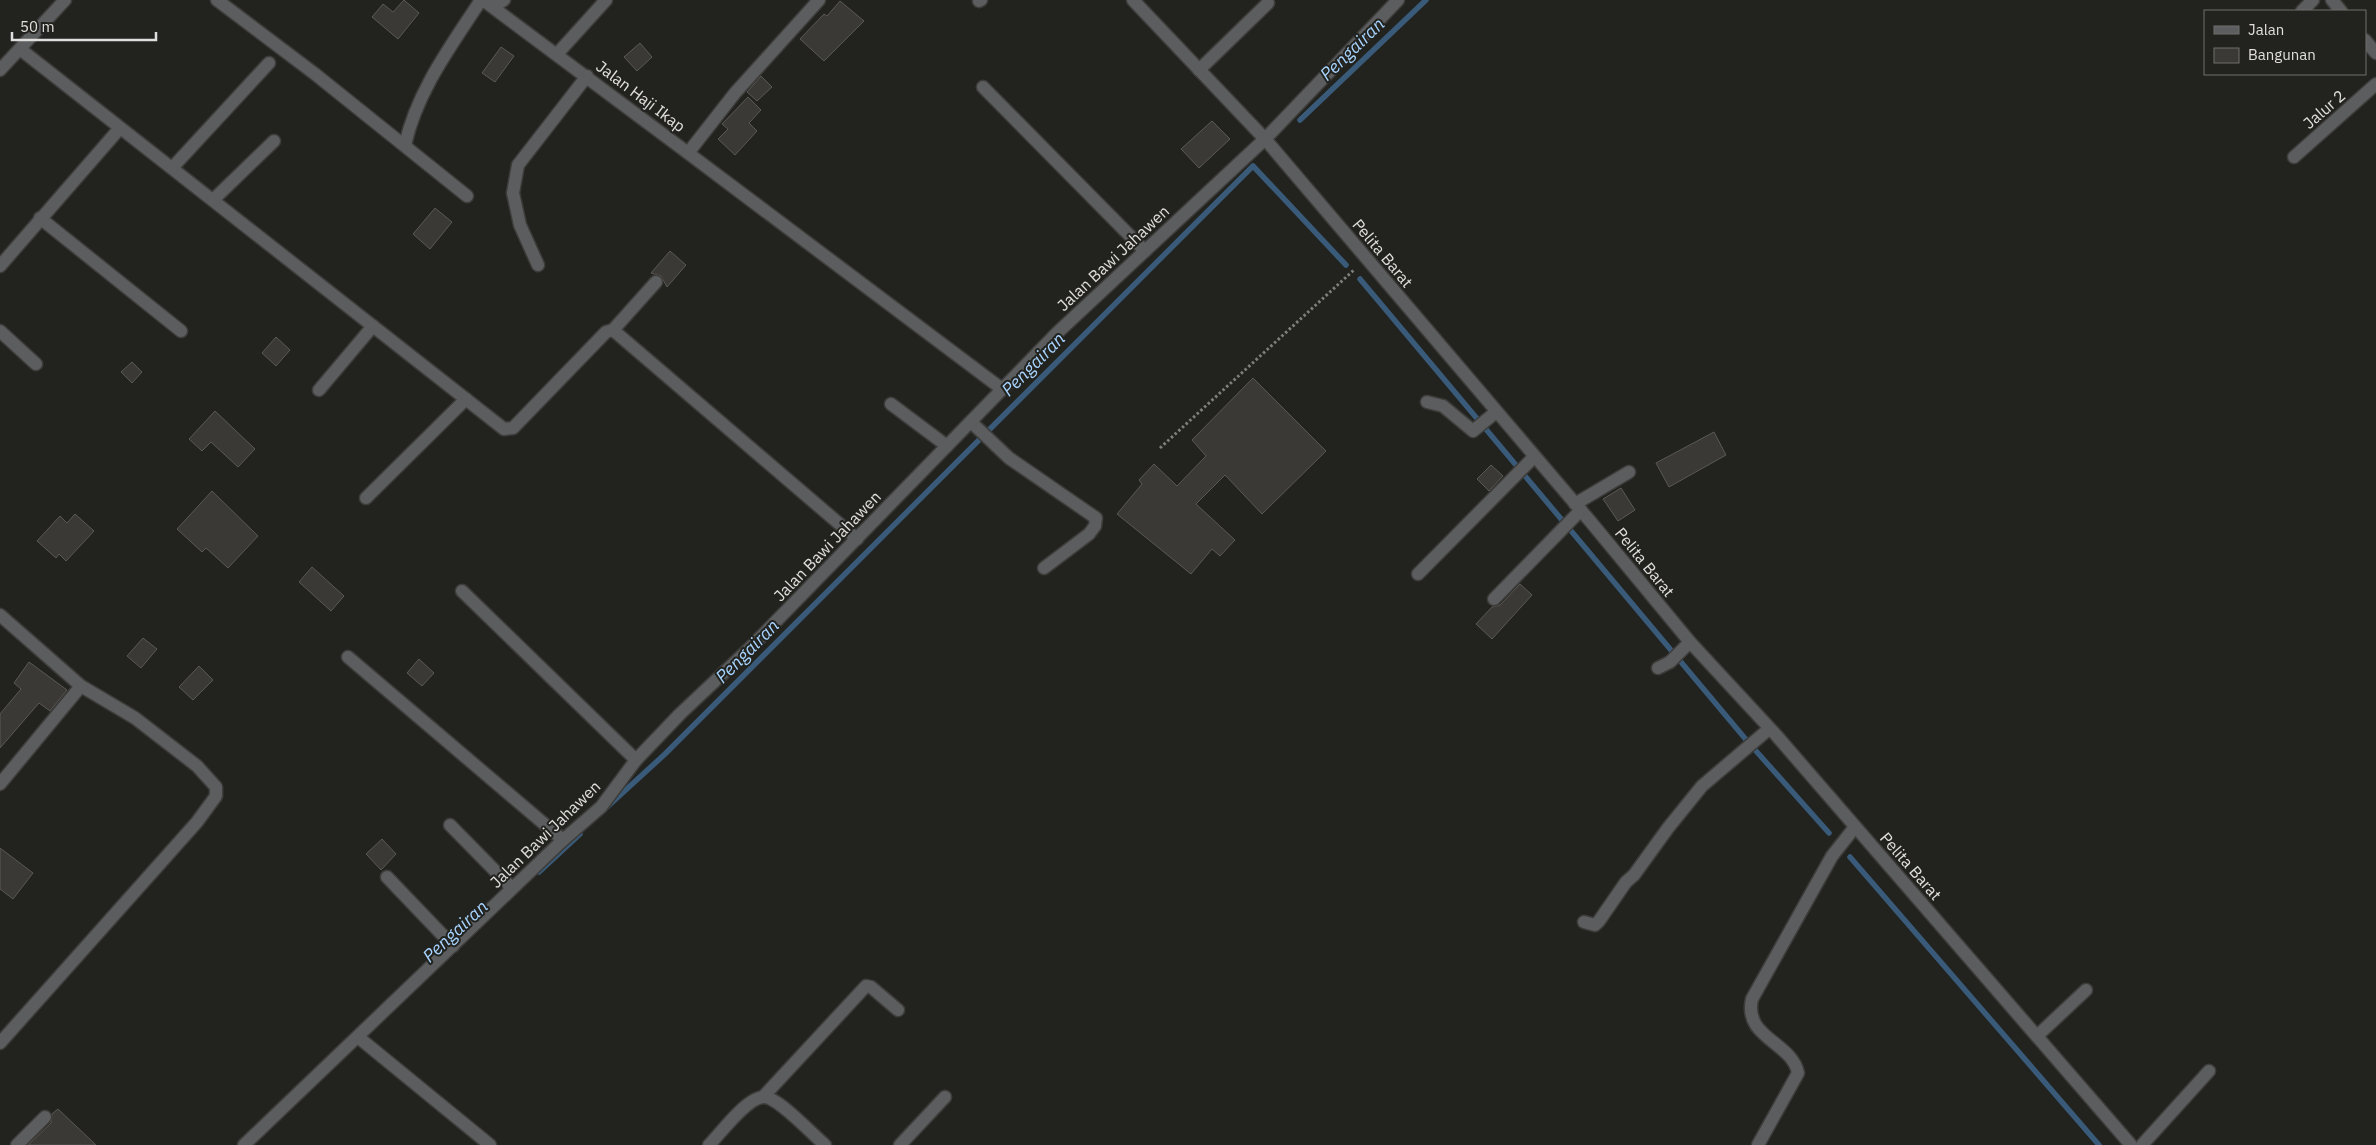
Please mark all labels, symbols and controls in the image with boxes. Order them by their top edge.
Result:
scale bar [12,10,156,42]
legend [2204,10,2366,75]
water label: Pengairan [1315,13,1389,85]
text: 50 m [20,17,55,36]
text: Jalan [2248,20,2284,39]
text: Bangunan [2248,45,2316,64]
street label: Jalan Haji Ikap [592,56,690,136]
street label: Jalur 2 [2299,85,2349,133]
street label: Jalan Bawi Jahawen [1053,201,1173,315]
street label: Pelita Barat [1349,215,1417,291]
water label: Pengairan [996,327,1070,401]
street label: Jalan Bawi Jahawen [769,487,885,605]
street label: Pelita Barat [1611,523,1679,601]
water label: Pengairan [710,614,784,688]
street label: Jalan Bawi Jahawen [486,776,604,892]
street label: Pelita Barat [1876,828,1946,904]
water label: Pengairan [417,895,493,967]

